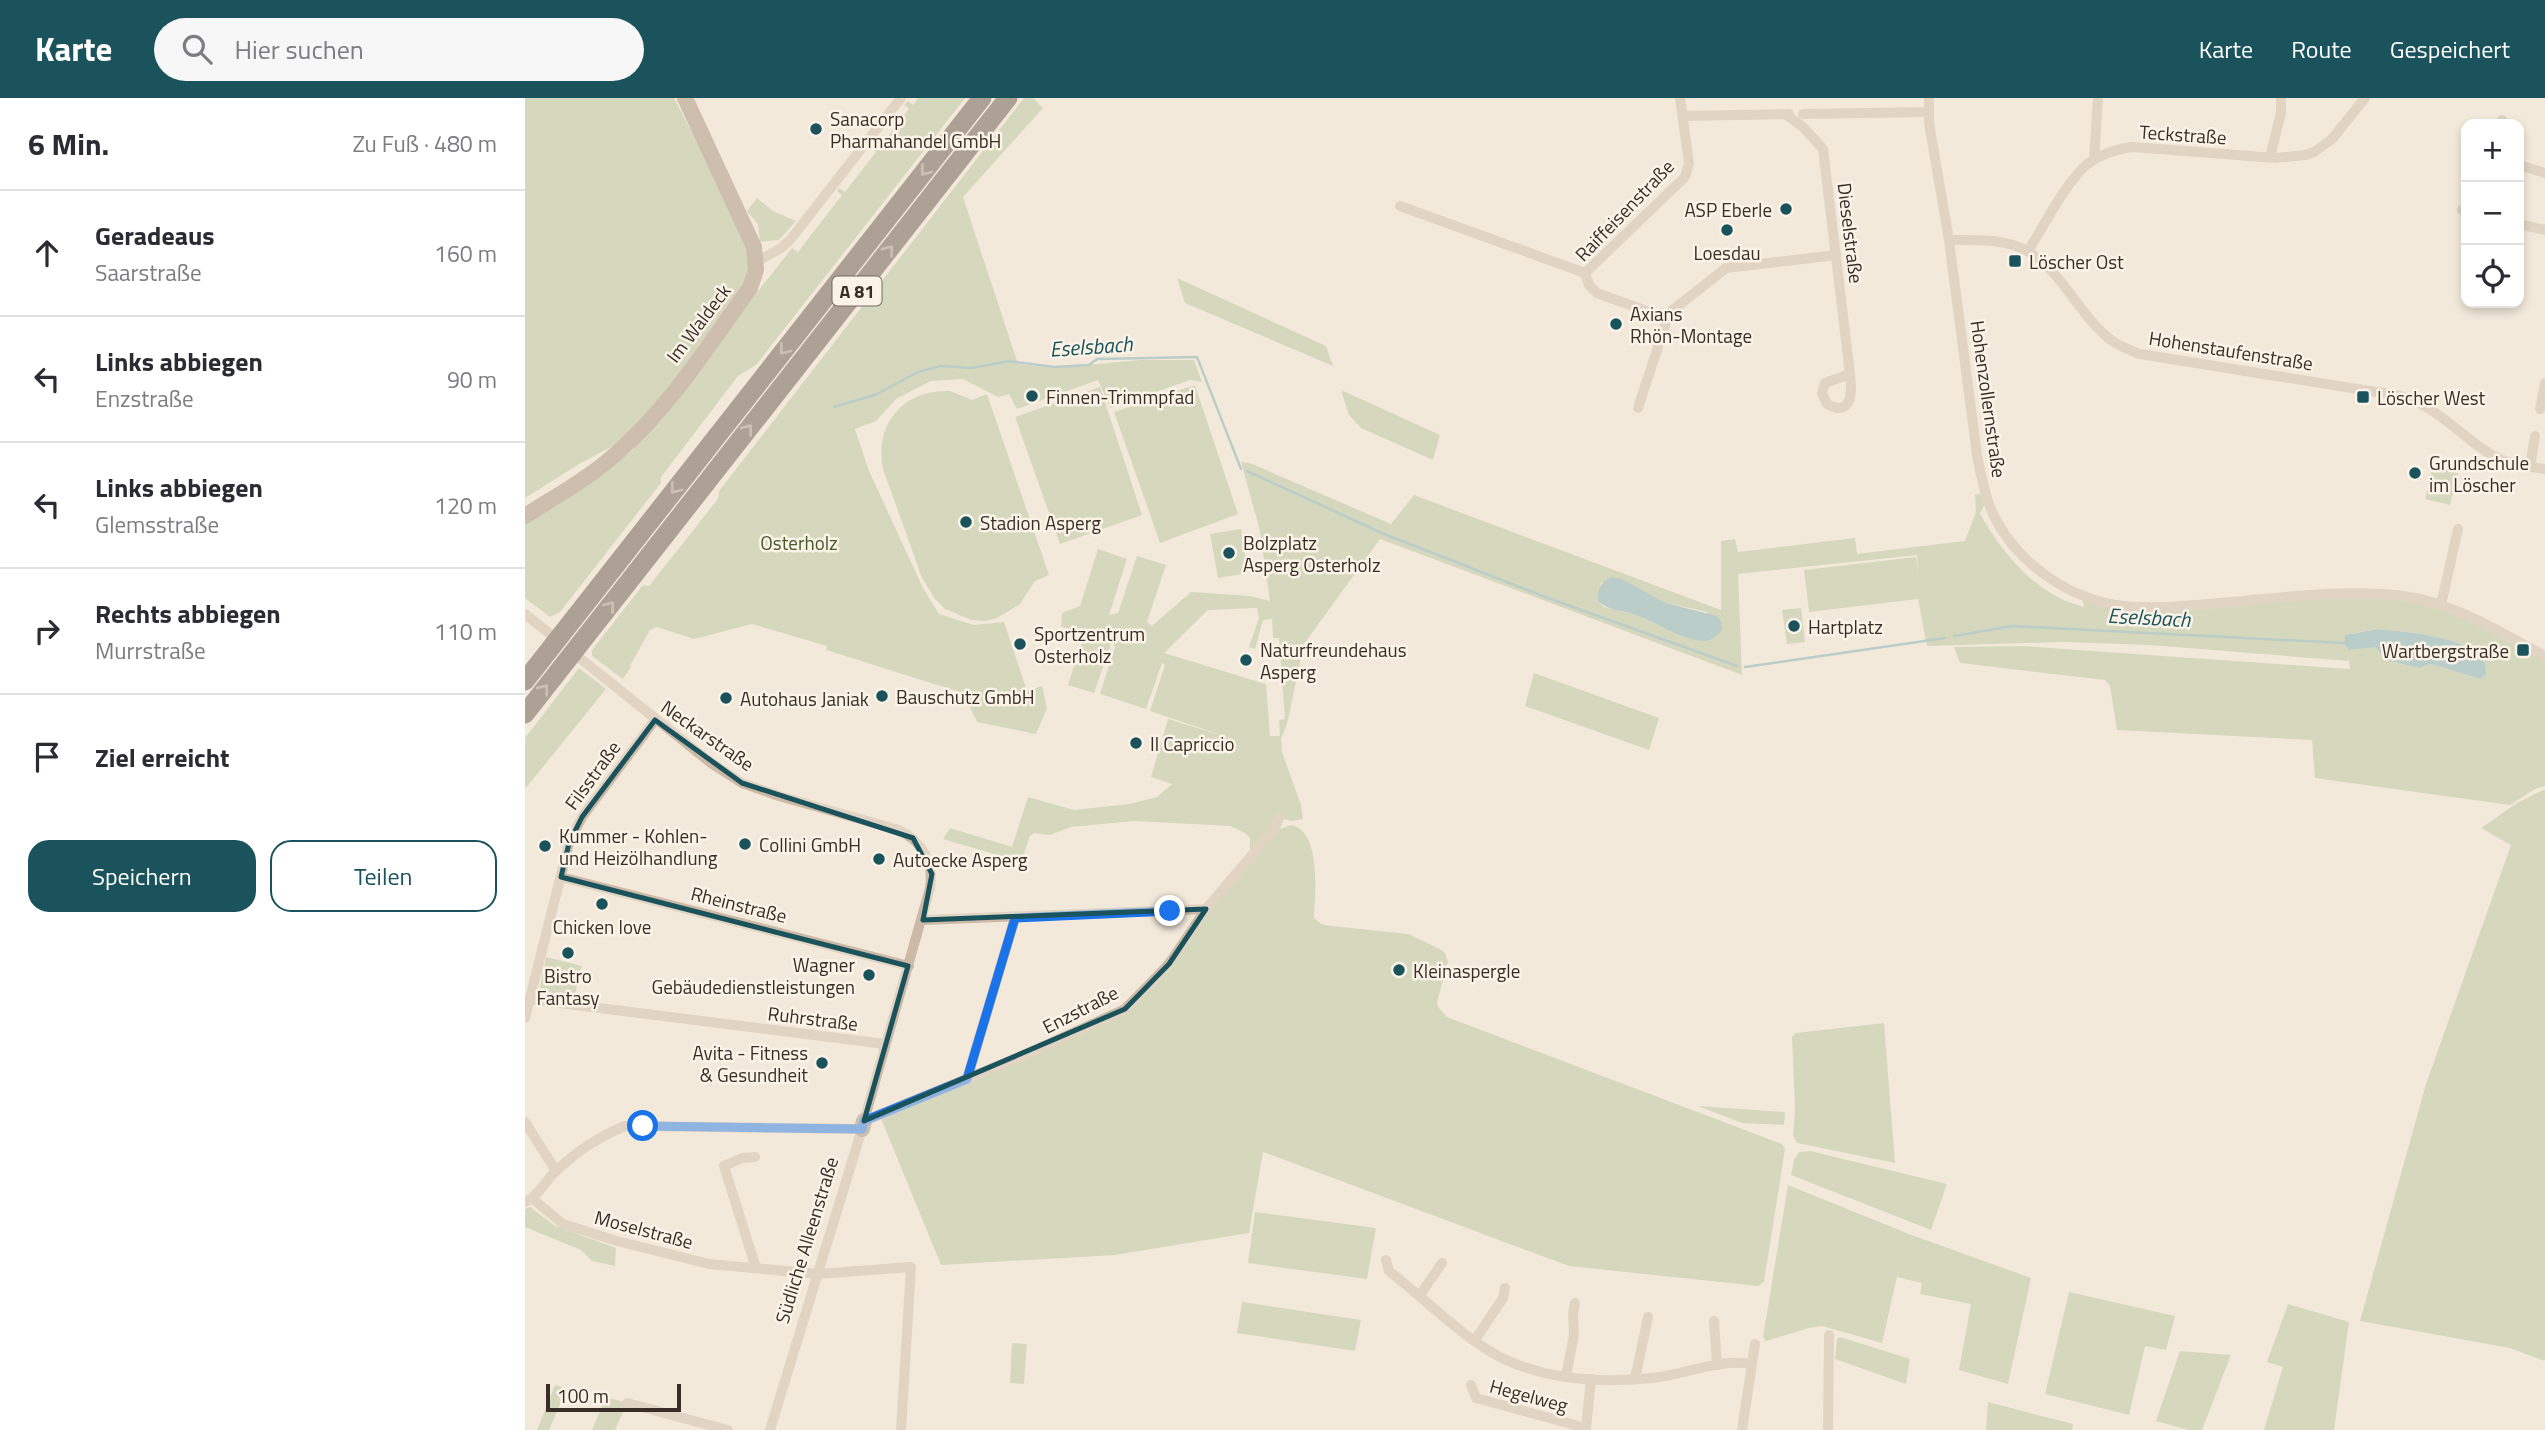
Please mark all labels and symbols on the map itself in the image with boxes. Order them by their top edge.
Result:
place label: Sanacorp Pharmahandel GmbH [830,104,1001,155]
street label: Teckstraße [2138,116,2228,152]
marker: Sanacorp Pharmahandel GmbH [808,121,824,137]
street label: Raiffeisenstraße [1568,152,1680,268]
one-way arrow [920,163,933,176]
street label: Dieselstraße [1830,181,1872,285]
place label: ASP Eberle [1684,195,1772,224]
marker: ASP Eberle [1778,201,1794,217]
marker: Loesdau [1719,222,1735,238]
place label: Loesdau [1693,238,1761,267]
one-way arrow [880,246,893,258]
place label: Löscher Ost [2029,247,2124,276]
marker: Löscher Ost [2007,253,2023,269]
road number: A 81 [833,276,881,306]
street label: Im Waldeck [659,277,737,369]
place label: Axians Rhön-Montage [1630,299,1752,350]
marker: Axians Rhön-Montage [1608,316,1624,332]
street label: Hohenzollernstraße [1964,318,2014,480]
street label: Hohenstaufenstraße [2147,323,2315,377]
water label: Eselsbach [1049,327,1134,365]
one-way arrow [780,342,793,355]
place label: Finnen-Trimmpfad [1046,382,1194,411]
place label: Löscher West [2377,383,2486,412]
marker: Finnen-Trimmpfad [1024,388,1040,404]
marker: Löscher West [2355,389,2371,405]
one-way arrow [740,425,753,437]
place label: Grundschule im Löscher [2429,448,2529,499]
marker: Grundschule im Löscher [2407,465,2423,481]
one-way arrow [671,482,684,494]
place label: Stadion Asperg [980,508,1101,537]
marker: Stadion Asperg [958,514,974,530]
park label: Osterholz [760,528,838,557]
place label: Bolzplatz Asperg Osterholz [1243,528,1381,579]
marker: Bolzplatz Asperg Osterholz [1221,545,1237,561]
water label: Eselsbach [2107,599,2192,635]
one-way arrow [601,601,614,613]
place label: Hartplatz [1808,612,1883,641]
marker: Hartplatz [1786,618,1802,634]
place label: Sportzentrum Osterholz [1034,619,1145,670]
place label: Naturfreundehaus Asperg [1260,635,1407,686]
marker: Sportzentrum Osterholz [1012,636,1028,652]
place label: Wartbergstraße [2382,636,2509,665]
marker: Wartbergstraße [2515,642,2531,658]
marker: Naturfreundehaus Asperg [1238,652,1254,668]
place label: Bauschutz GmbH [896,682,1035,711]
place label: Autohaus Janiak [740,684,869,713]
one-way arrow [536,685,549,697]
marker: Bauschutz GmbH [874,688,890,704]
marker: Autohaus Janiak [718,690,734,706]
street label: Neckarstraße [656,692,760,778]
place label: Il Capriccio [1150,729,1235,758]
street label: Filsstraße [557,734,627,816]
marker: Il Capriccio [1128,735,1144,751]
place label: Kummer - Kohlen- und Heizölhandlung [559,821,718,872]
place label: Collini GmbH [759,830,861,859]
marker: Collini GmbH [737,836,753,852]
marker: Kummer - Kohlen- und Heizölhandlung [537,838,553,854]
place label: Autoecke Asperg [893,845,1028,874]
marker: Autoecke Asperg [871,851,887,867]
street label: Rheinstraße [688,878,790,930]
route end [1154,895,1185,926]
marker: Chicken love [594,896,610,912]
place label: Chicken love [553,912,651,941]
marker: Bistro Fantasy [560,945,576,961]
place label: Wagner Gebäudedienstleistungen [651,950,855,1001]
place label: Kleinaspergle [1413,956,1520,985]
place label: Bistro Fantasy [536,961,600,1012]
marker: Kleinaspergle [1391,962,1407,978]
marker: Wagner Gebäudedienstleistungen [861,967,877,983]
street label: Enzstraße [1037,978,1123,1040]
street label: Ruhrstraße [766,998,860,1038]
place label: Avita - Fitness & Gesundheit [693,1038,808,1089]
marker: Avita - Fitness & Gesundheit [814,1055,830,1071]
route start [627,1110,658,1141]
street label: Südliche Alleenstraße [767,1153,845,1327]
street label: Moselstraße [592,1202,696,1256]
street label: Hegelweg [1487,1371,1572,1419]
scale bar [546,1381,681,1413]

